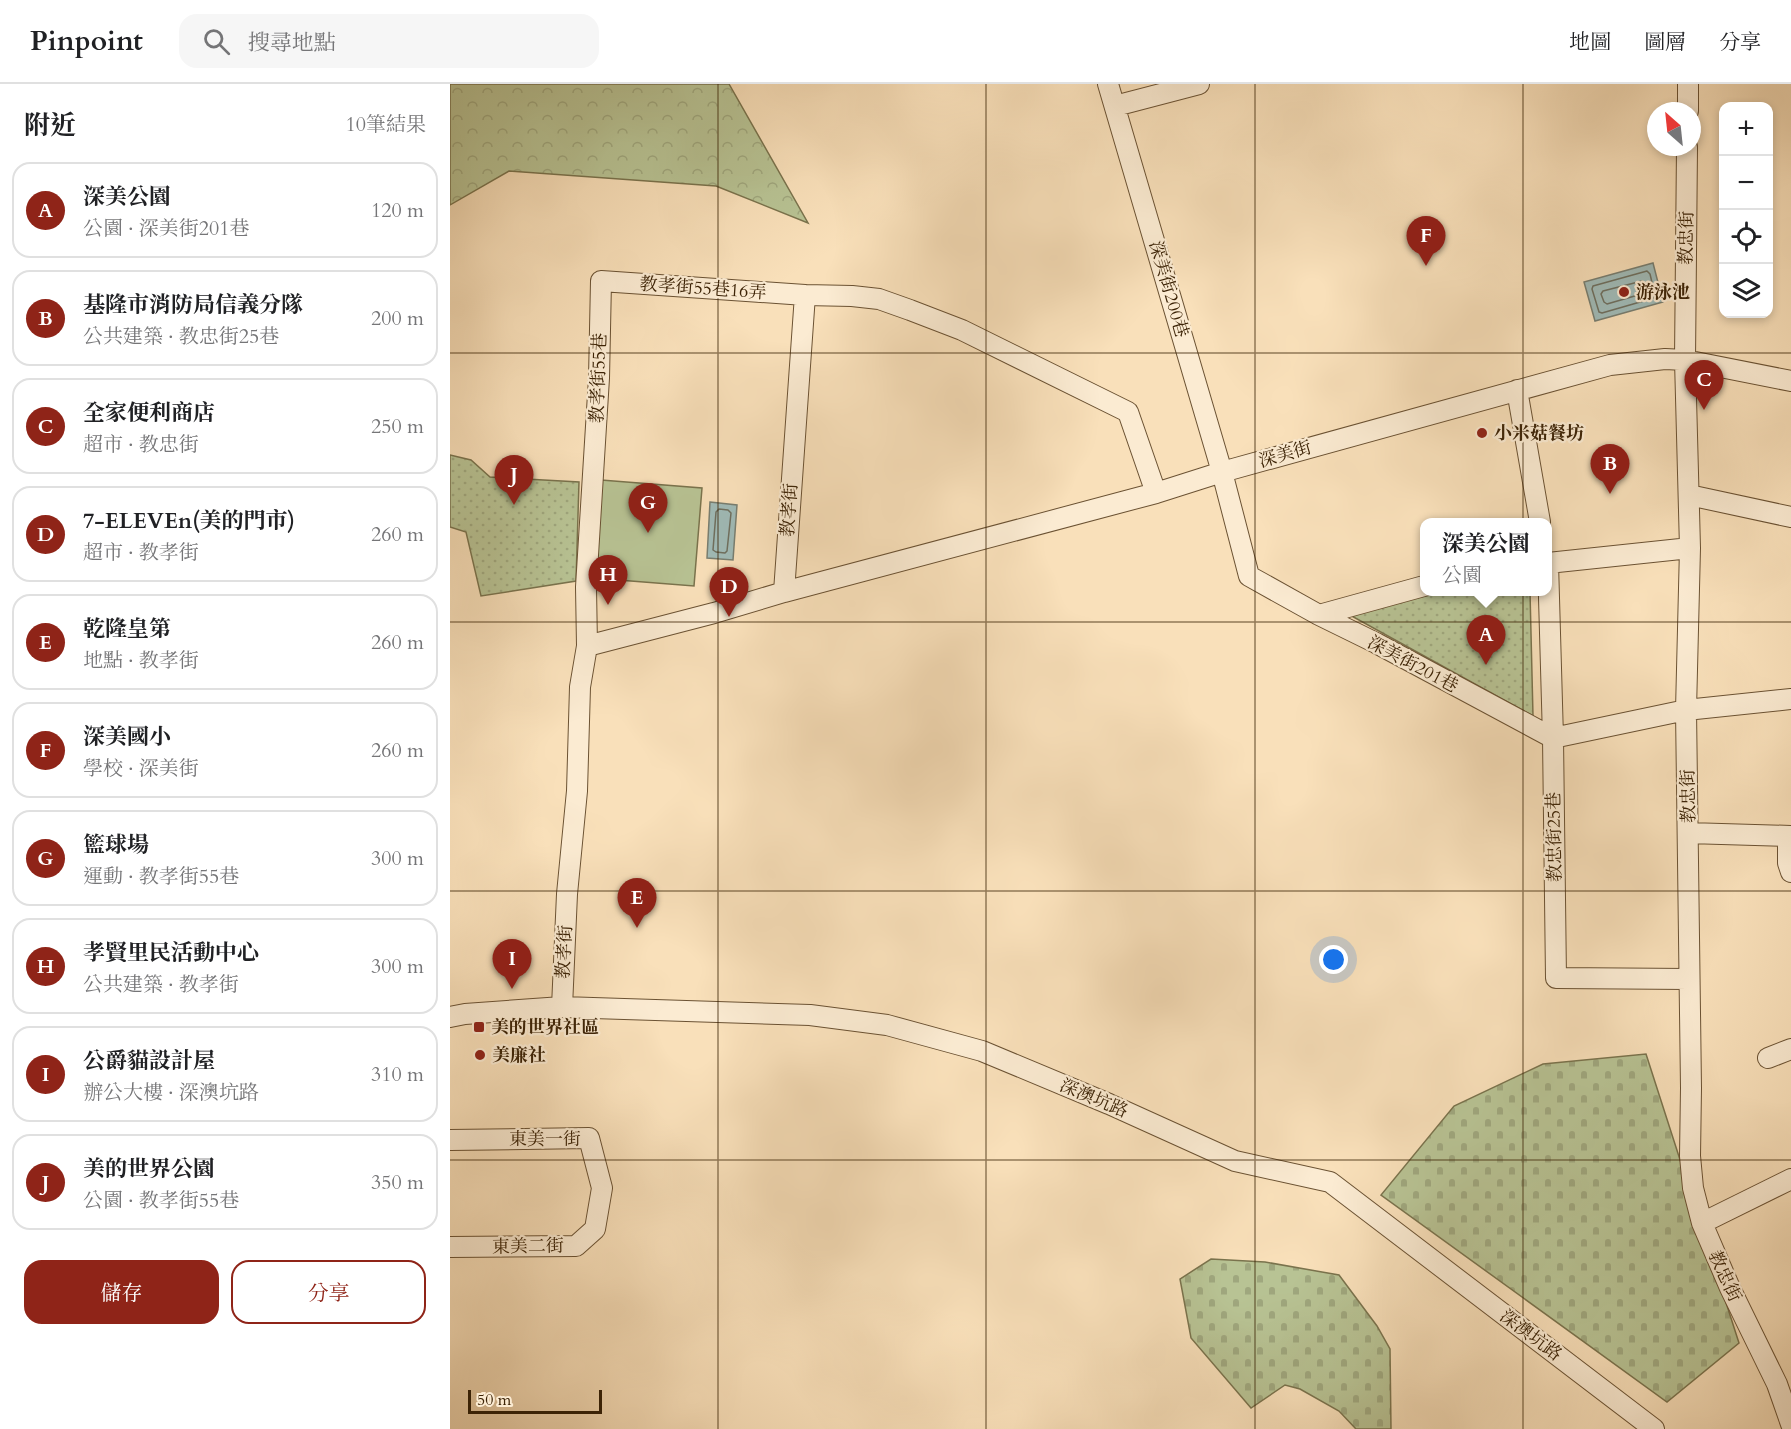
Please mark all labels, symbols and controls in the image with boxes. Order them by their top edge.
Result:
search box [179,14,599,68]
text: Pinpoint [30,22,143,60]
icon: search [200,25,233,58]
text: 搜尋地點 [248,28,336,58]
text: 地圖 [1569,28,1611,57]
text: 圖層 [1644,28,1686,57]
text: 分享 [1719,28,1761,57]
north arrow [1647,102,1701,156]
map controls [1719,102,1773,318]
button: + [1719,102,1773,156]
text: 附近 [24,108,76,143]
text: 10筆結果 [346,111,426,138]
button: − [1719,156,1773,210]
text: 深美公園 [83,182,171,212]
text: A [38,197,53,224]
text: 120 m [371,197,424,224]
button: locate [1719,210,1773,264]
street label: 教忠街 [1674,211,1699,265]
text: 公園 · 深美街201巷 [83,215,250,242]
pin: F [1406,216,1446,266]
street label: 深美街200巷 [1143,238,1194,340]
button: layers [1719,264,1773,318]
street label: 教孝街55巷16弄 [639,272,767,305]
place label: 游泳池 [1636,280,1690,305]
marker: 游泳池 [1617,285,1631,299]
text: 基隆市消防局信義分隊 [83,290,303,320]
text: B [38,305,53,332]
text: 200 m [371,305,424,332]
text: 公共建築 · 教忠街25巷 [83,323,279,350]
street label: 教孝街55巷 [584,332,613,424]
pin: C [1684,360,1724,410]
text: 全家便利商店 [83,398,215,428]
text: C [38,413,53,440]
text: 250 m [371,413,424,440]
place label: 小米菇餐坊 [1494,421,1584,446]
marker: 小米菇餐坊 [1475,426,1489,440]
text: 超市 · 教忠街 [83,431,199,458]
street label: 深美街 [1256,435,1315,474]
pin: B [1590,444,1630,494]
pin: J [494,456,534,505]
street label: 教孝街 [775,482,804,538]
pin: G [628,484,668,533]
text: 7-ELEVEn(美的門市) [83,506,295,536]
popup [1420,518,1552,596]
text: D [37,521,54,548]
text: 260 m [371,521,424,548]
text: 深美公園 [1442,529,1530,559]
text: 超市 · 教孝街 [83,539,199,566]
pin: H [588,556,628,605]
text: 公園 [1442,562,1482,589]
pin: D [710,568,748,617]
text: 乾隆皇第 [83,614,171,644]
pin: A [1466,616,1506,665]
text: E [39,629,52,656]
text: 260 m [371,629,424,656]
street label: 深美街201巷 [1363,630,1463,699]
text: 地點 · 教孝街 [83,647,199,674]
text: 深美國小 [83,722,171,752]
text: F [40,737,51,764]
text: 260 m [371,737,424,764]
text: 學校 · 深美街 [83,755,199,782]
street label: 教忠街 [1676,769,1701,823]
street label: 教忠街25巷 [1541,792,1568,882]
text: 籃球場 [83,830,149,860]
text: G [37,845,54,872]
text: 300 m [371,845,424,872]
text: 運動 · 教孝街55巷 [83,863,239,890]
pin: E [618,878,657,928]
street label: 教孝街 [551,924,578,980]
text: 孝賢里民活動中心 [83,938,259,968]
pin: I [492,940,532,989]
your location [1319,945,1348,974]
text: H [37,953,54,980]
text: 300 m [371,953,424,980]
text: 公共建築 · 教孝街 [83,971,239,998]
place label: 美的世界社區 [491,1015,599,1040]
marker: 美的世界社區 [472,1020,486,1034]
place label: 美廉社 [492,1043,546,1068]
text: 公爵貓設計屋 [83,1046,215,1076]
marker: 美廉社 [473,1048,487,1062]
text: I [42,1061,49,1088]
text: 310 m [371,1061,424,1088]
street label: 深澳坑路 [1056,1073,1132,1124]
text: 辦公大樓 · 深澳坑路 [83,1079,259,1106]
street label: 東美一街 [509,1127,581,1152]
text: 美的世界公園 [83,1154,215,1184]
text: J [42,1169,49,1196]
text: 350 m [371,1169,424,1196]
text: 公園 · 教孝街55巷 [83,1187,239,1214]
street label: 東美二街 [492,1233,564,1260]
street label: 教忠街 [1702,1246,1747,1306]
button: 儲存 [24,1260,219,1324]
button: 分享 [231,1260,426,1324]
street label: 深澳坑路 [1494,1304,1567,1367]
scale bar [468,1387,602,1414]
text: 50 m [477,1389,511,1411]

